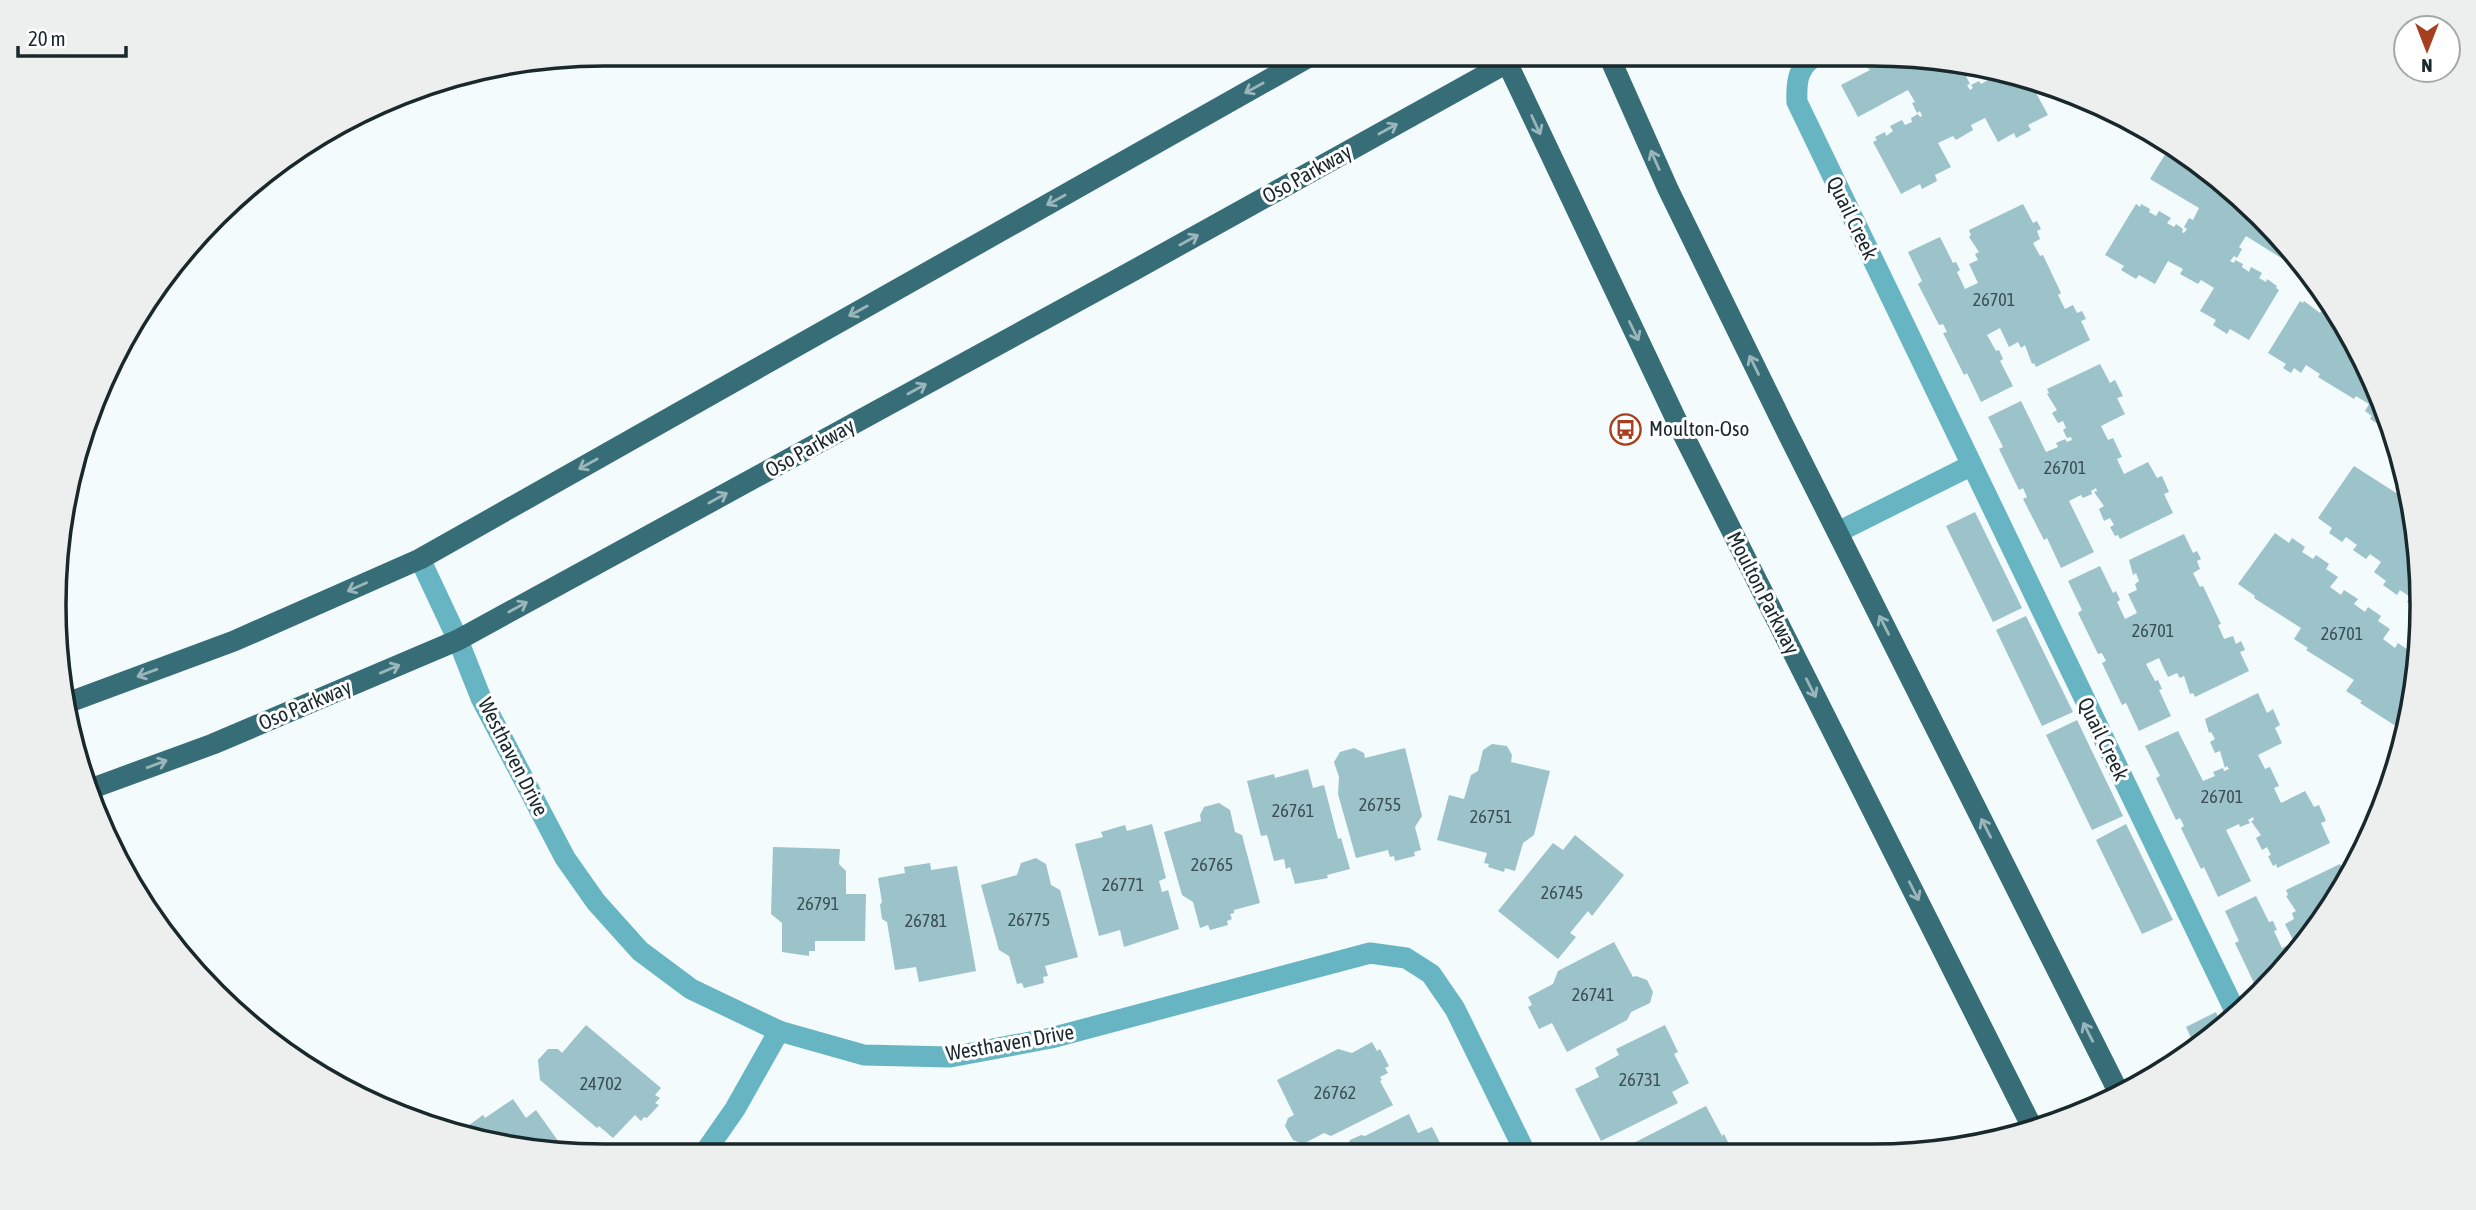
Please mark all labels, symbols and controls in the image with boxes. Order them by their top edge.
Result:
scale bar [18,14,126,58]
north arrow [2392,14,2462,84]
text: 20 m [28,26,66,50]
text: N [2421,55,2433,77]
one-way arrow [1244,82,1265,95]
one-way arrow [1529,114,1543,135]
one-way arrow [1377,122,1397,136]
street label: Oso Parkway [1258,139,1356,207]
one-way arrow [1648,150,1661,171]
street label: Quail Creek [1823,172,1883,263]
one-way arrow [1046,194,1067,207]
one-way arrow [1178,233,1199,246]
house number: 26701 [1973,289,2015,310]
one-way arrow [848,305,869,318]
one-way arrow [1627,320,1641,341]
one-way arrow [1747,355,1760,376]
one-way arrow [907,382,927,396]
bus stop icon: Moulton-Oso [1609,412,1643,446]
street label: Oso Parkway [761,413,859,481]
place label: Moulton-Oso [1649,416,1749,440]
house number: 26701 [2044,457,2086,478]
one-way arrow [578,458,599,471]
one-way arrow [707,491,727,505]
street label: Moulton Parkway [1723,527,1805,658]
one-way arrow [347,581,368,594]
one-way arrow [507,600,528,613]
one-way arrow [1877,615,1891,636]
house number: 26701 [2132,620,2174,641]
house number: 26701 [2321,623,2363,644]
one-way arrow [379,662,400,675]
one-way arrow [137,668,158,681]
street label: Oso Parkway [255,674,355,734]
one-way arrow [1805,677,1819,698]
street label: Westhaven Drive [474,693,554,820]
street label: Quail Creek [2074,693,2134,784]
one-way arrow [145,757,167,770]
house number: 26701 [2201,786,2243,807]
house number: 26755 [1359,794,1401,815]
house number: 26761 [1272,800,1314,821]
house number: 26751 [1470,806,1512,827]
one-way arrow [1979,818,1993,839]
house number: 26765 [1191,854,1233,875]
house number: 26771 [1102,874,1144,895]
one-way arrow [1907,880,1921,901]
house number: 26745 [1541,882,1583,903]
house number: 26791 [797,893,839,914]
house number: 26775 [1008,909,1050,930]
house number: 26781 [905,910,947,931]
house number: 26741 [1572,984,1614,1005]
street label: Westhaven Drive [944,1019,1076,1065]
one-way arrow [2080,1022,2094,1043]
house number: 26731 [1619,1069,1661,1090]
house number: 24702 [580,1073,622,1094]
house number: 26762 [1314,1082,1356,1103]

